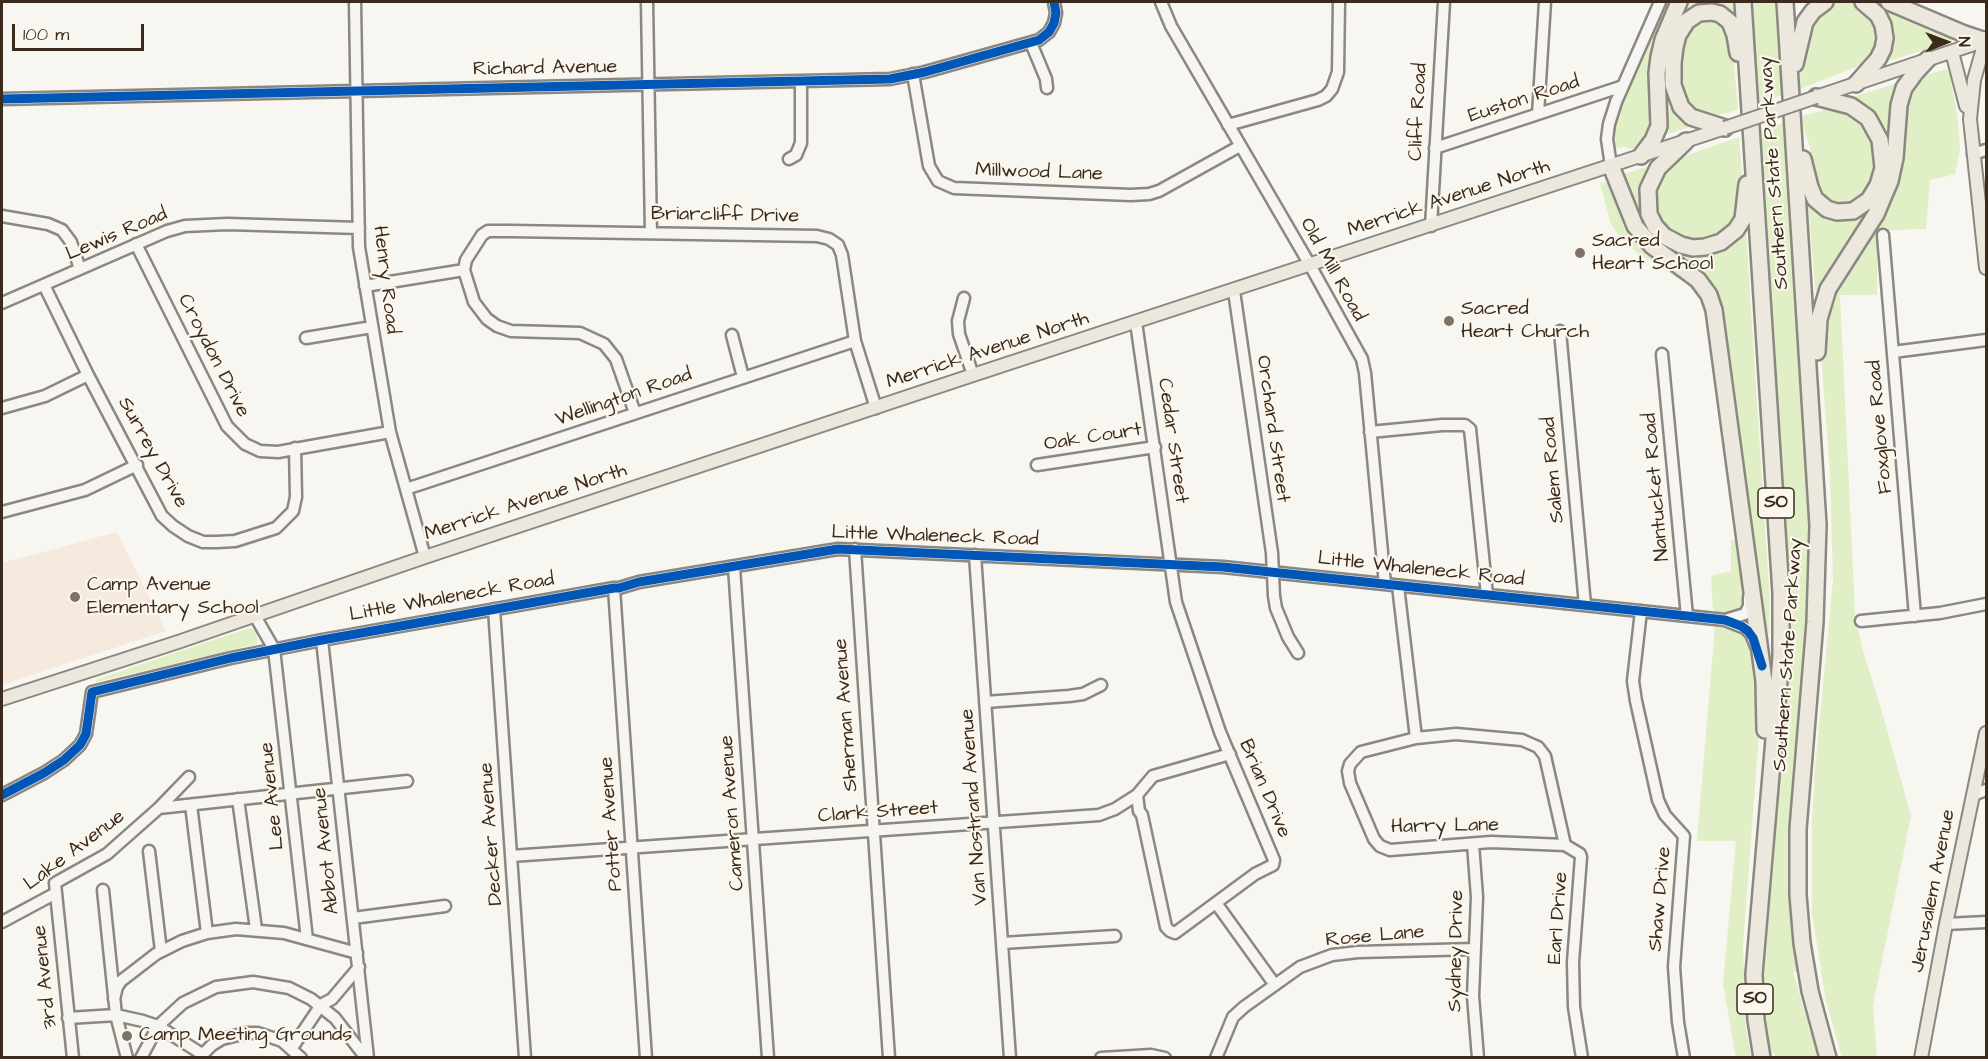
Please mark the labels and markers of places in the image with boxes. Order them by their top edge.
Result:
place label: Sacred Heart School [1592,230,1713,277]
marker: Sacred Heart School [1573,246,1587,260]
place label: Sacred Heart Church [1461,298,1589,345]
marker: Sacred Heart Church [1442,314,1456,328]
place label: Camp Avenue Elementary School [87,574,259,621]
marker: Camp Avenue Elementary School [68,590,82,604]
place label: Camp Meeting Grounds [139,1024,352,1048]
marker: Camp Meeting Grounds [120,1029,134,1043]

